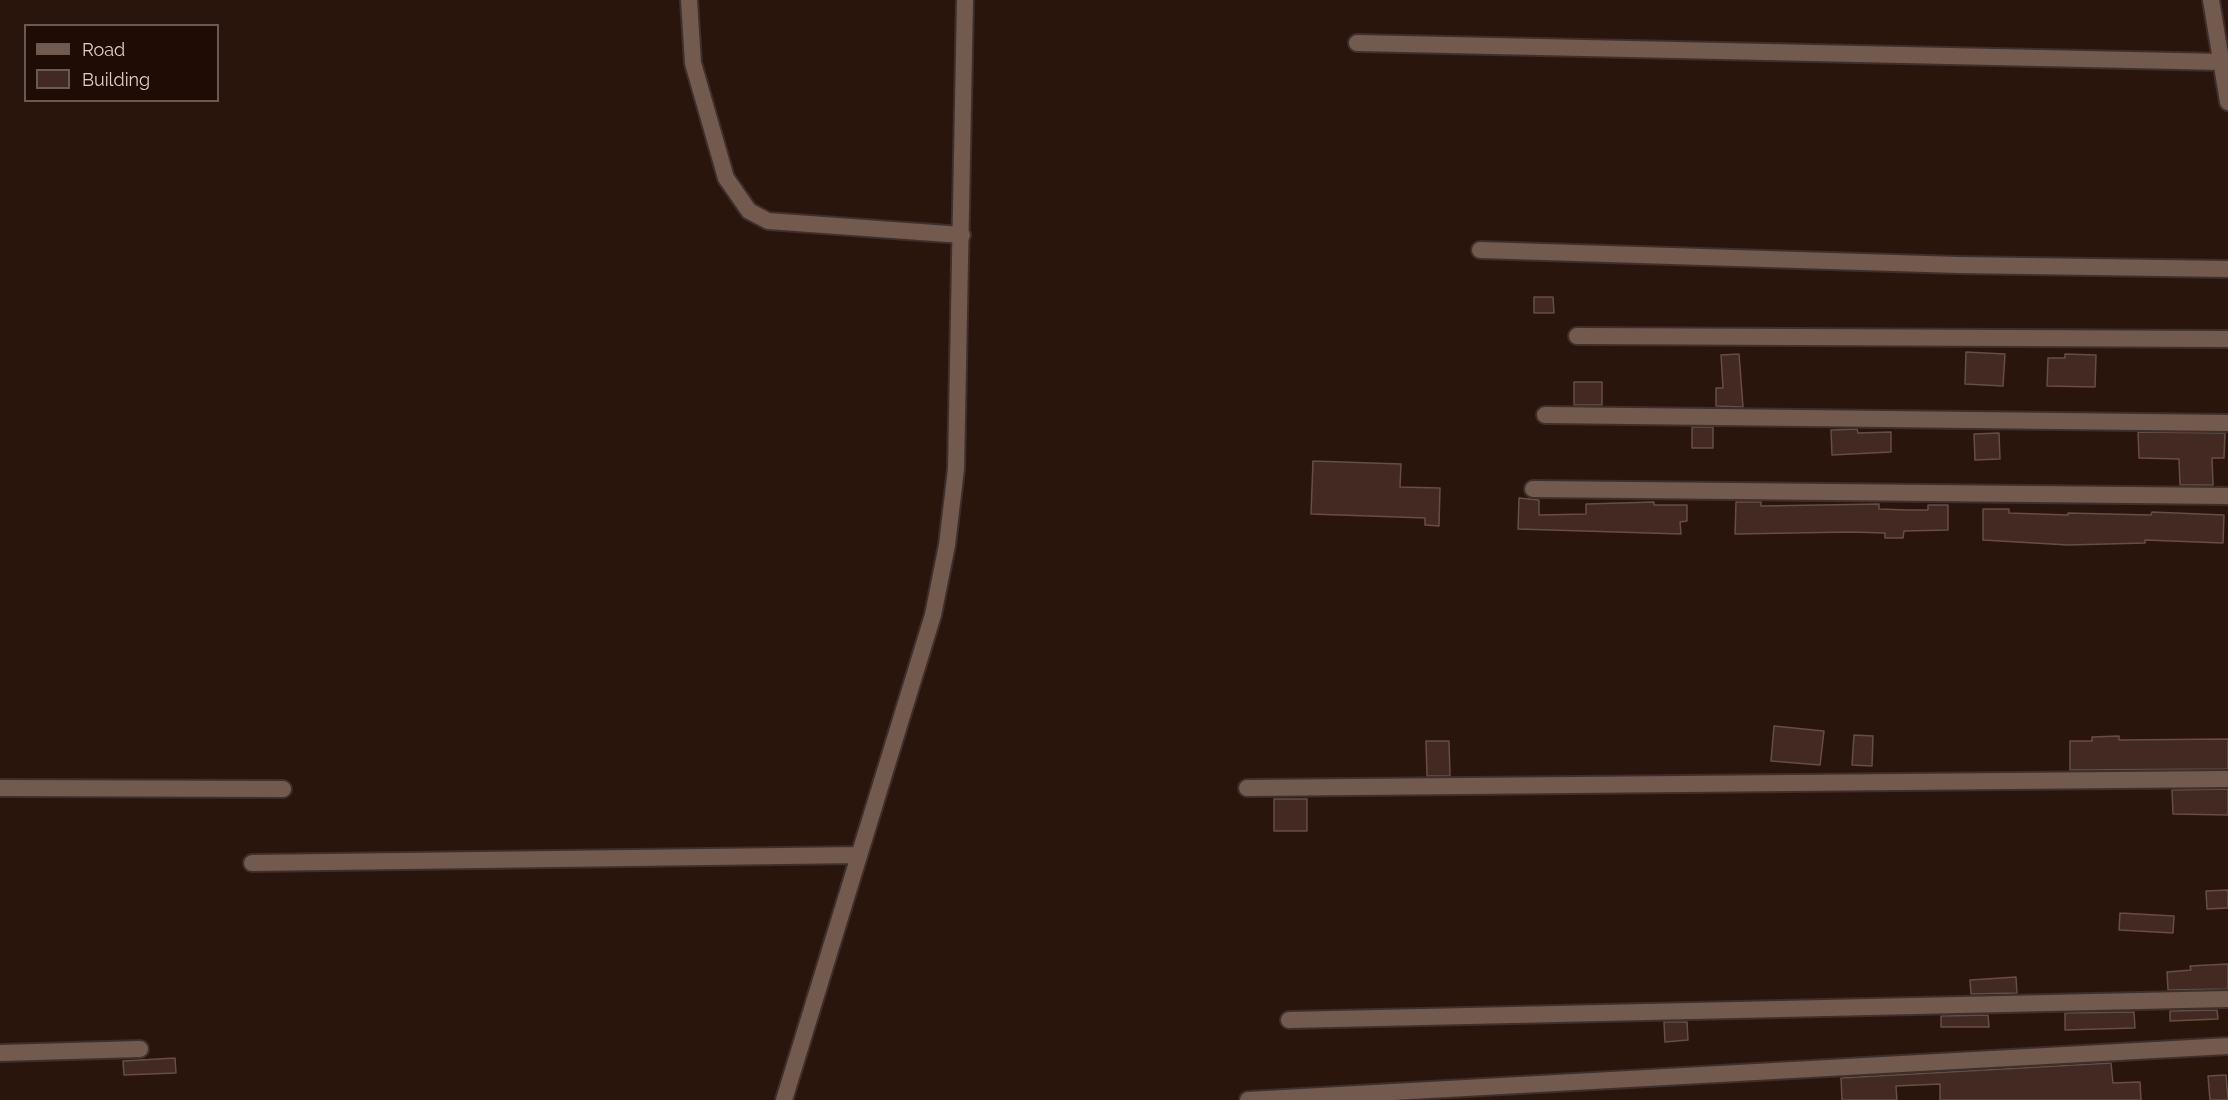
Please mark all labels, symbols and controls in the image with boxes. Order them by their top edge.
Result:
legend [24,24,219,102]
text: Road [82,39,125,60]
text: Building [82,69,150,90]

